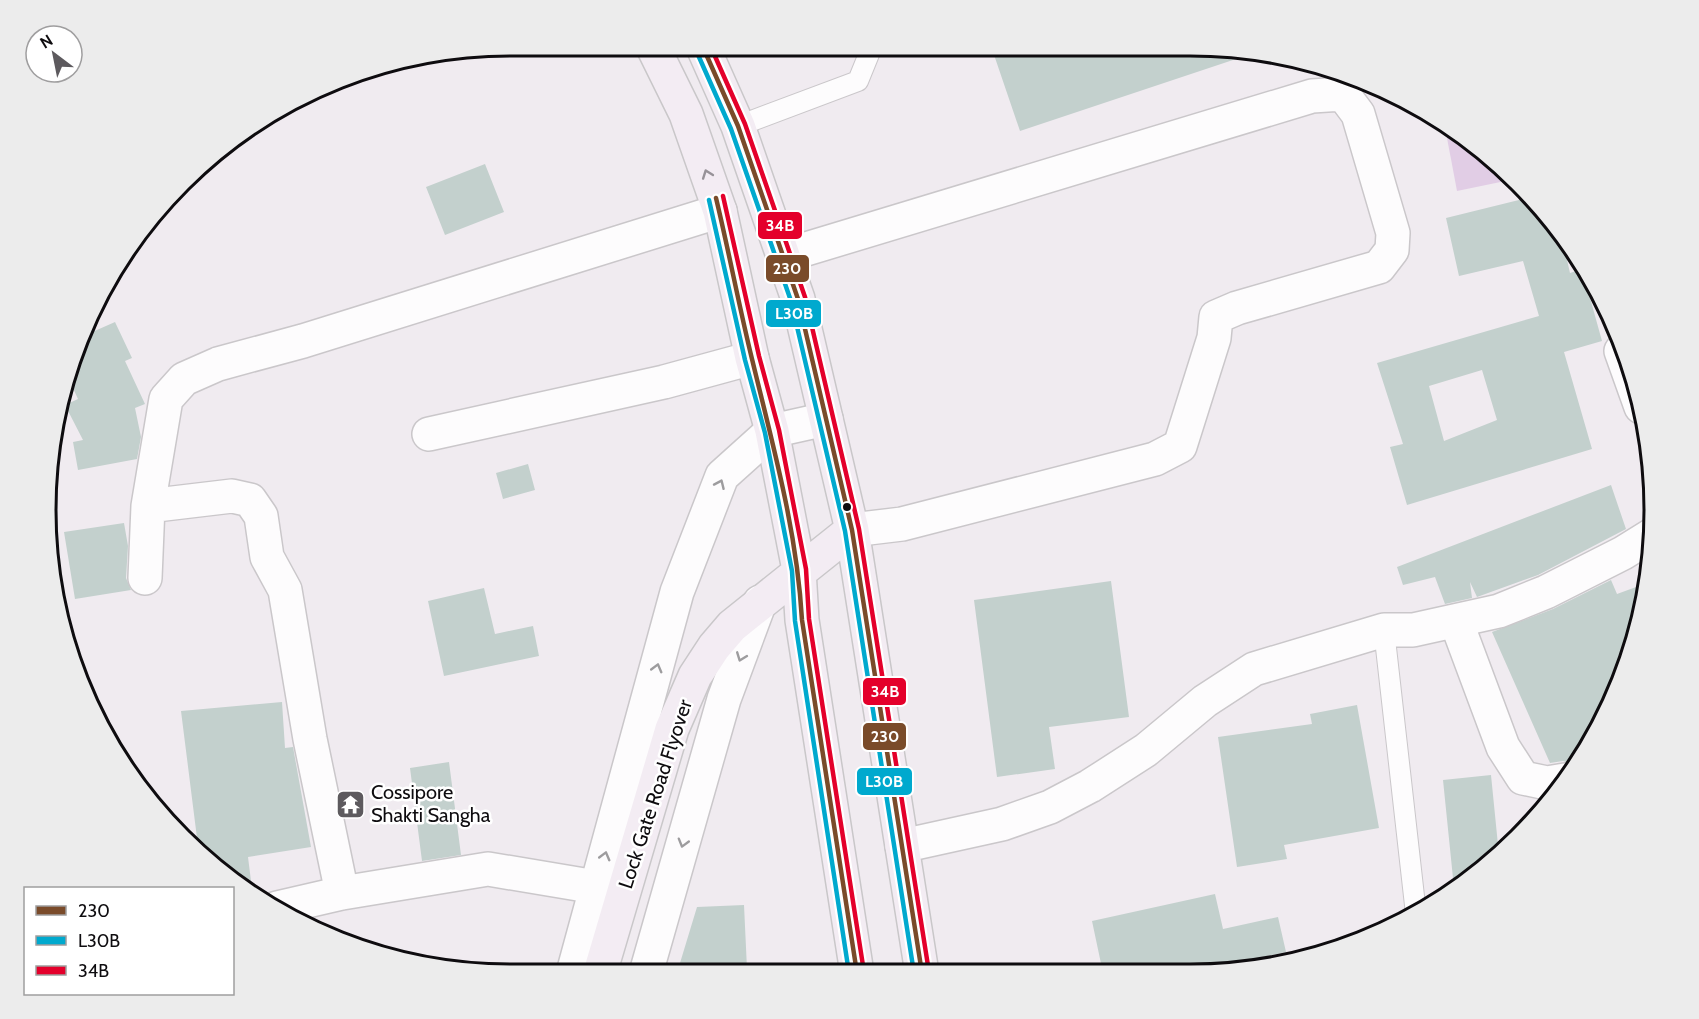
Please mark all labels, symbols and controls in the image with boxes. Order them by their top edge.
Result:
north arrow [24,24,84,84]
text: N [36,31,56,53]
one-way arrow [702,169,715,180]
line badge: 34B [757,211,803,240]
text: 34B [766,216,794,235]
line badge: 230 [765,254,810,283]
text: 230 [773,259,801,278]
line badge: L30B [765,299,822,328]
text: L30B [775,304,813,323]
one-way arrow [713,479,725,490]
unlabelled marker [841,501,853,513]
one-way arrow [736,651,748,662]
one-way arrow [649,663,662,673]
line badge: 34B [862,677,907,706]
text: 34B [871,682,899,701]
street label: Lock Gate Road Flyover [613,696,697,892]
line badge: 230 [862,722,907,751]
text: 230 [871,727,899,746]
line badge: L30B [856,767,913,796]
text: L30B [865,772,903,791]
place label: Cossipore Shakti Sangha [371,780,491,827]
temple icon: Cossipore Shakti Sangha [334,788,366,820]
one-way arrow [678,837,690,848]
one-way arrow [598,851,610,862]
legend [24,887,234,995]
text: 230 [78,900,110,922]
text: L30B [78,930,120,952]
text: 34B [78,960,109,982]

